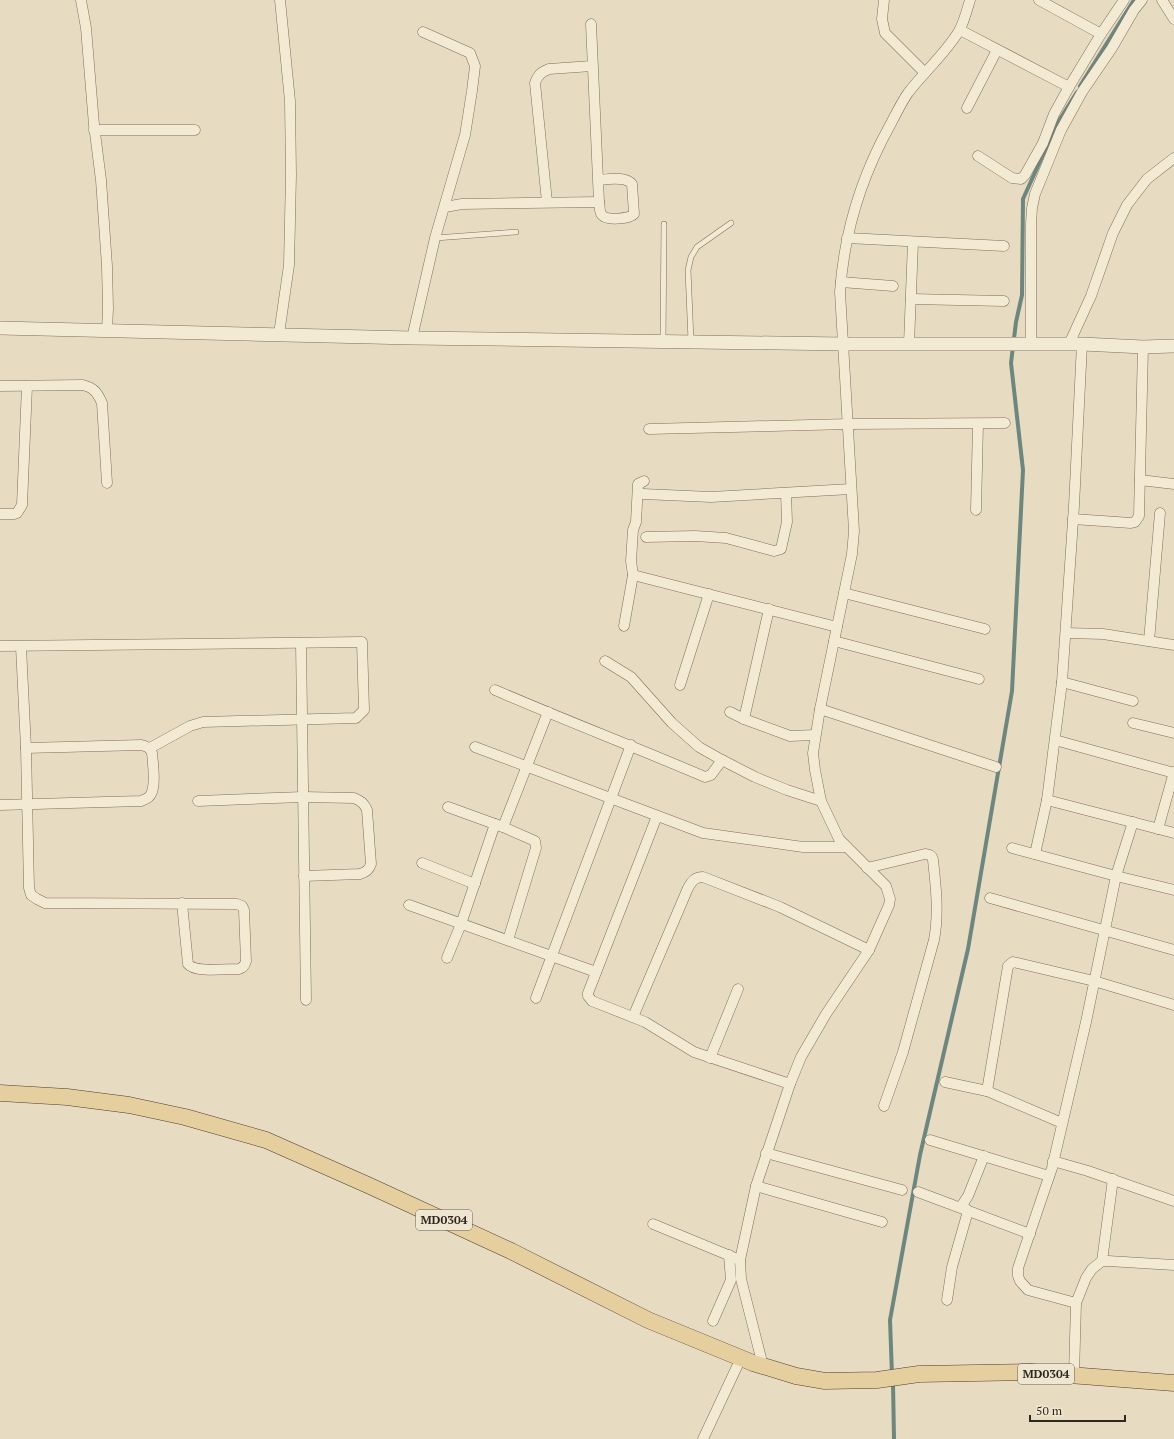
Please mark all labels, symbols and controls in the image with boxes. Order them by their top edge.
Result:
road number: MD0304 [416,1210,472,1230]
road number: MD0304 [1018,1364,1074,1384]
scale bar [1030,1397,1125,1423]
text: 50 m [1036,1403,1063,1418]

